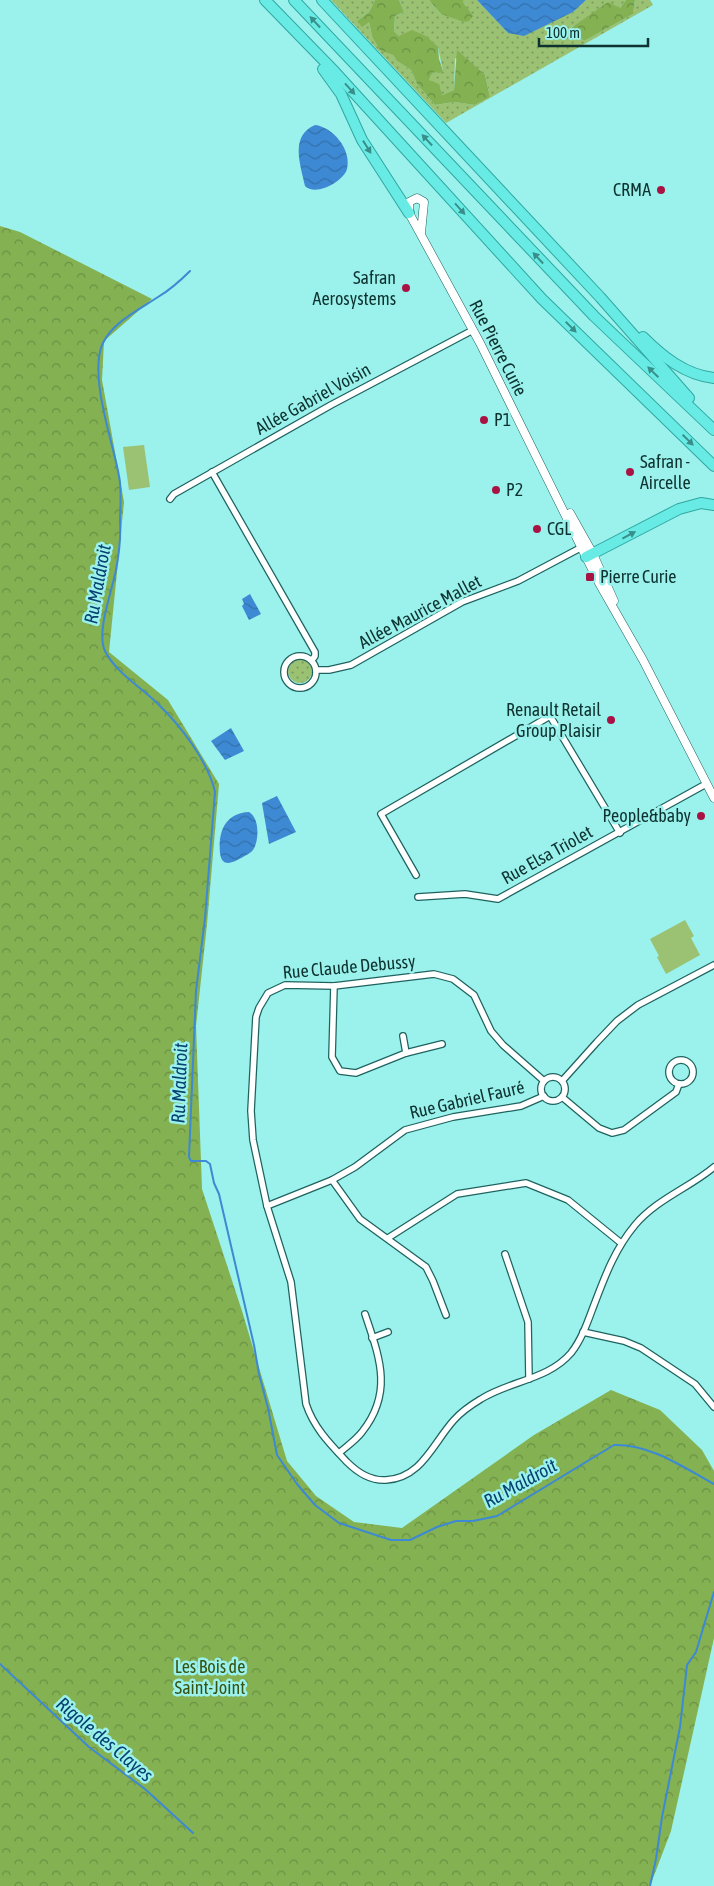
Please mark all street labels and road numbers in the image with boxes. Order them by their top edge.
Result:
street label: Rue Pierre Curie [465,296,532,399]
street label: Allée Gabriel Voisin [252,358,374,439]
street label: Allée Maurice Mallet [355,570,485,653]
street label: Rue Elsa Triolet [498,821,596,888]
street label: Rue Claude Debussy [282,950,416,983]
street label: Rue Gabriel Fauré [407,1076,526,1123]

